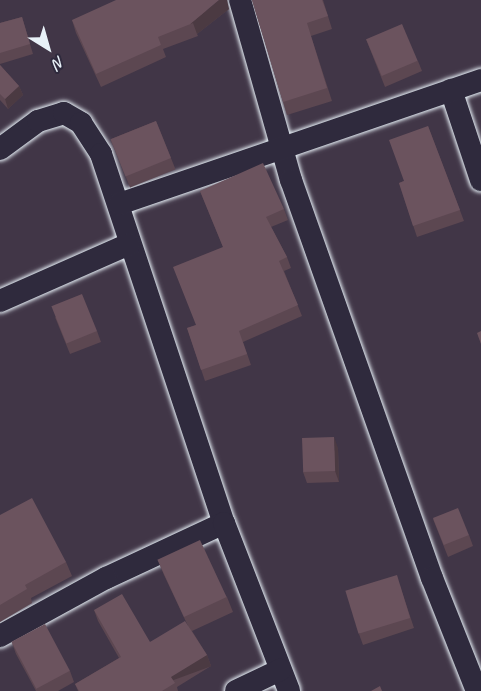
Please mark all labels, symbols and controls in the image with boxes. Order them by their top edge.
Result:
north arrow [18,18,78,78]
text: N [49,51,69,73]

